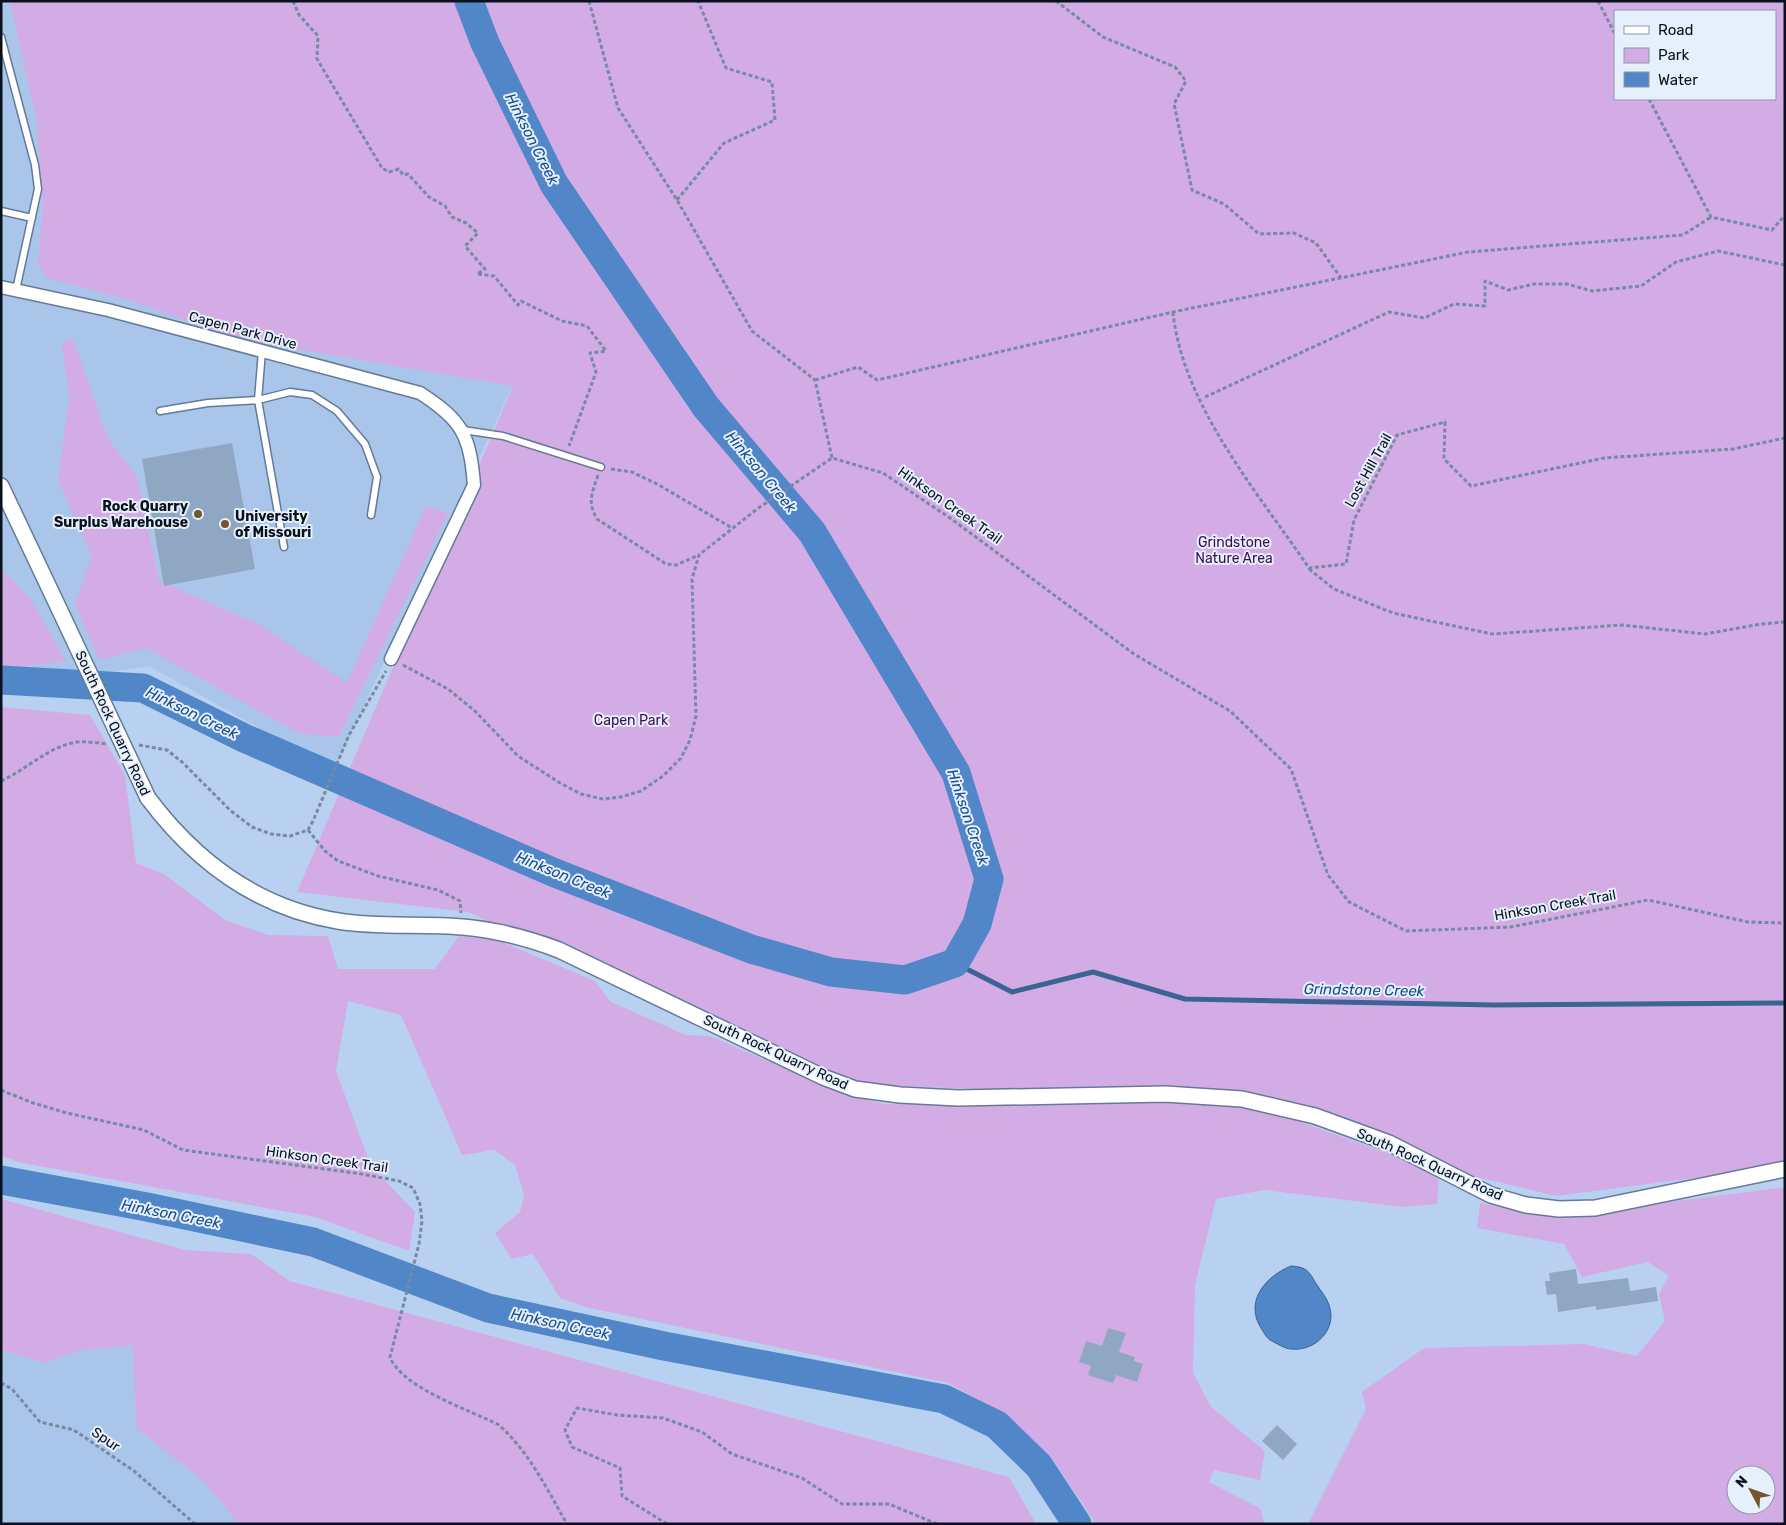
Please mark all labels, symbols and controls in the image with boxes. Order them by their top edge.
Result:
legend [1614,10,1776,100]
text: Road [1658,21,1694,39]
text: Park [1658,46,1689,64]
text: Water [1658,71,1698,89]
water label: Hinkson Creek [501,90,563,188]
street label: Capen Park Drive [187,308,299,353]
water label: Hinkson Creek [722,428,800,516]
street label: Lost Hill Trail [1341,430,1396,510]
street label: Hinkson Creek Trail [894,463,1005,548]
place label: Rock Quarry Surplus Warehouse [54,498,189,531]
marker: Rock Quarry Surplus Warehouse [192,508,204,520]
place label: University of Missouri [235,508,311,541]
marker: University of Missouri [219,518,231,530]
park label: Grindstone Nature Area [1195,534,1273,567]
street label: South Rock Quarry Road [71,648,154,799]
water label: Hinkson Creek [143,683,241,743]
park label: Capen Park [594,712,669,729]
water label: Hinkson Creek [943,767,993,868]
water label: Hinkson Creek [513,848,613,902]
street label: Hinkson Creek Trail [1493,886,1617,925]
water label: Grindstone Creek [1303,980,1425,1000]
street label: South Rock Quarry Road [700,1011,851,1094]
street label: South Rock Quarry Road [1354,1125,1506,1204]
street label: Hinkson Creek Trail [265,1143,389,1176]
water label: Hinkson Creek [120,1196,222,1232]
water label: Hinkson Creek [509,1305,611,1343]
street label: Spur [88,1424,124,1456]
north arrow [1726,1465,1776,1515]
text: N [1732,1472,1751,1491]

